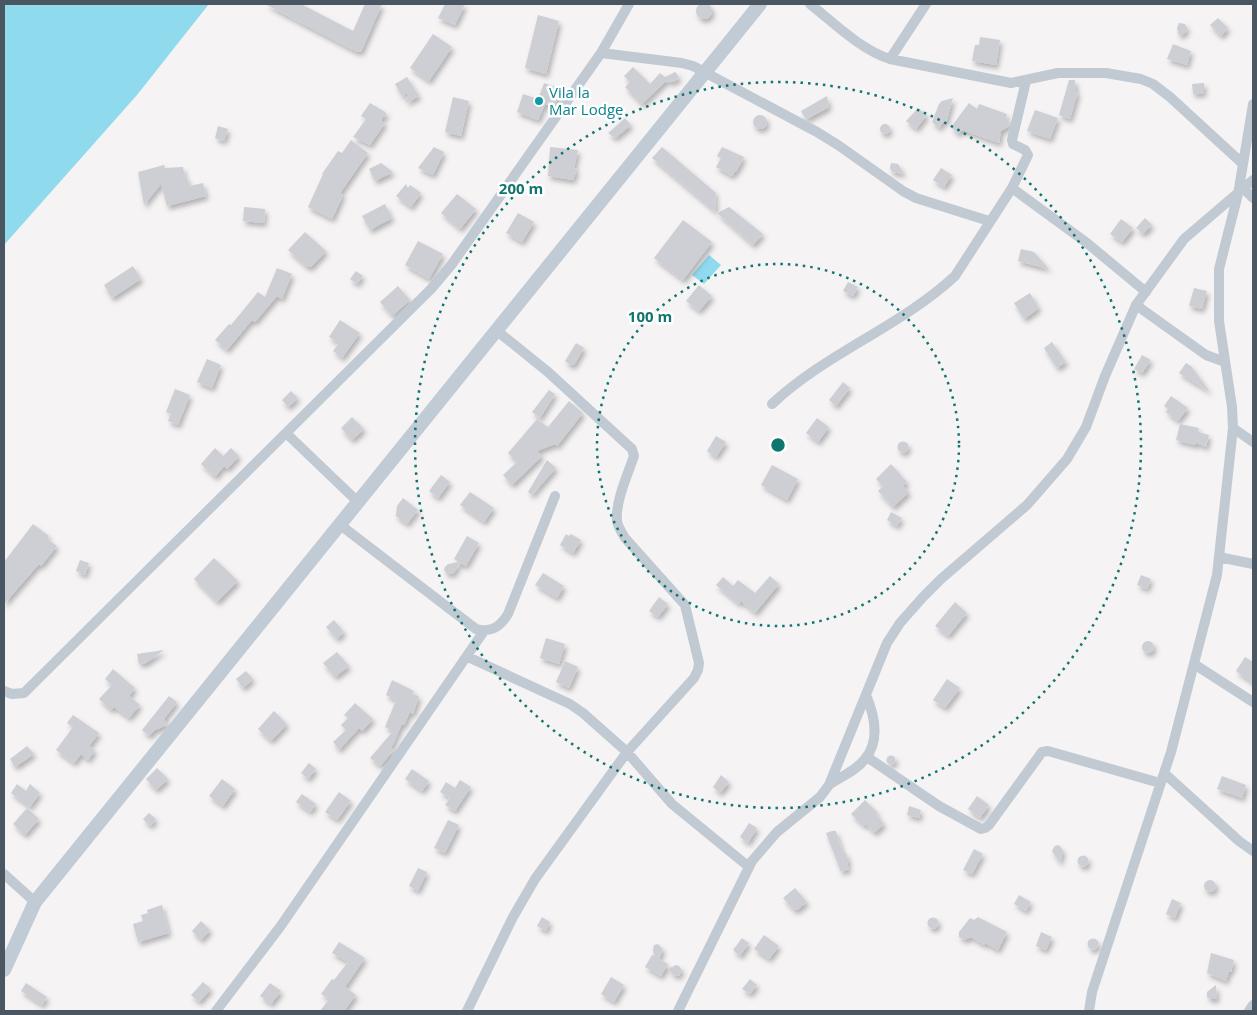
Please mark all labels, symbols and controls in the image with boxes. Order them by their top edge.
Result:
place label: Vila la Mar Lodge [549,82,623,119]
marker: Vila la Mar Lodge [533,95,545,107]
text: 200 m [499,178,543,198]
text: 100 m [628,306,672,326]
centre of rings [769,436,787,454]

